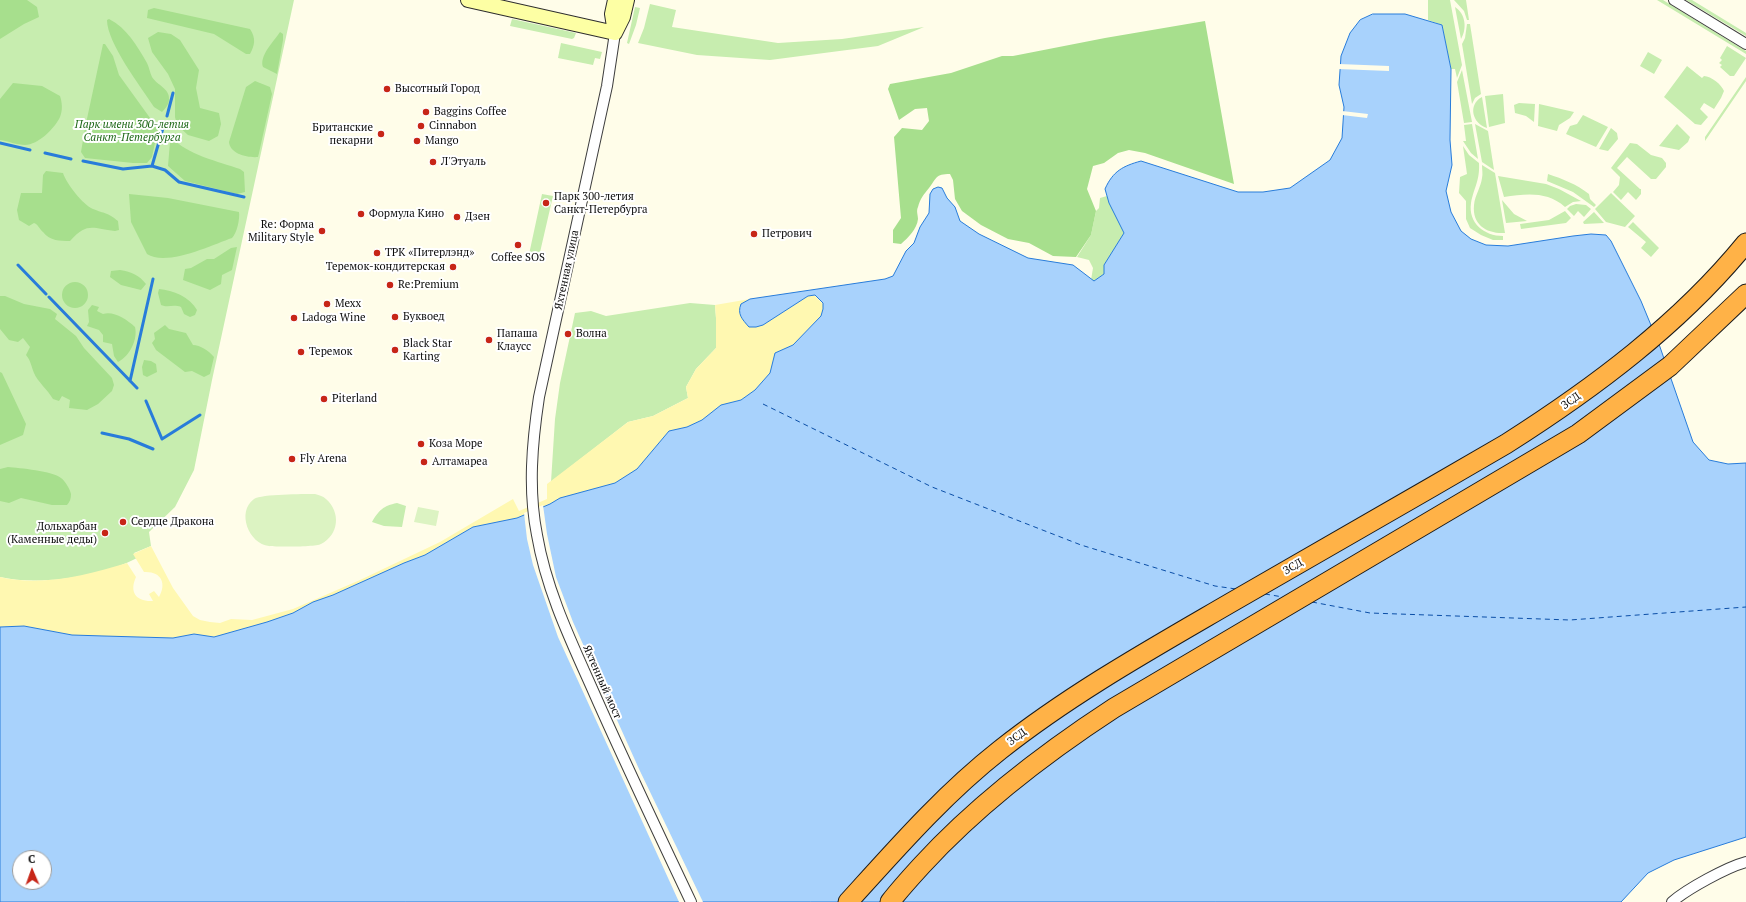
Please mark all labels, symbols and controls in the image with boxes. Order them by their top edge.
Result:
place label: Высотный Город [395,82,480,96]
marker: Высотный Город [382,84,392,94]
place label: Baggins Coffee [434,105,506,119]
marker: Baggins Coffee [421,107,431,117]
park label: Парк имени 300-летия Санкт-Петербурга [75,118,189,144]
place label: Cinnabon [429,119,477,133]
place label: Британские пекарни [312,121,373,147]
marker: Cinnabon [416,121,426,131]
marker: Британские пекарни [376,129,386,139]
place label: Mango [425,134,458,148]
marker: Mango [412,136,422,146]
place label: Л'Этуаль [441,155,486,169]
marker: Л'Этуаль [428,157,438,167]
place label: Парк 300-летия Санкт-Петербурга [554,190,648,216]
marker: Парк 300-летия Санкт-Петербурга [541,198,551,208]
place label: Формула Кино [369,207,444,221]
marker: Формула Кино [356,209,366,219]
place label: Дзен [465,210,490,224]
marker: Дзен [452,212,462,222]
place label: Re: Форма Military Style [248,218,314,244]
marker: Re: Форма Military Style [317,226,327,236]
place label: Петрович [762,227,812,241]
street label: Яхтенная улица [552,229,582,311]
marker: Петрович [749,229,759,239]
marker: Coffee SOS [513,240,523,250]
place label: ТРК «Питерлэнд» [385,246,474,260]
marker: ТРК «Питерлэнд» [372,248,382,258]
place label: Coffee SOS [491,251,545,265]
place label: Теремок-кондитерская [326,260,445,274]
marker: Теремок-кондитерская [448,262,458,272]
place label: Re:Premium [398,278,459,292]
marker: Re:Premium [385,280,395,290]
place label: Mexx [335,297,361,311]
marker: Mexx [322,299,332,309]
place label: Буквоед [403,310,445,324]
place label: Ladoga Wine [302,311,365,325]
marker: Буквоед [390,312,400,322]
marker: Ladoga Wine [289,313,299,323]
place label: Папаша Клаусс [497,327,537,353]
place label: Волна [576,327,607,341]
marker: Волна [563,329,573,339]
marker: Папаша Клаусс [484,335,494,345]
place label: Black Star Karting [403,337,452,363]
place label: Теремок [309,345,353,359]
marker: Black Star Karting [390,345,400,355]
marker: Теремок [296,347,306,357]
street label: ЗСД [1559,390,1583,412]
place label: Piterland [332,392,377,406]
marker: Piterland [319,394,329,404]
place label: Коза Море [429,437,483,451]
marker: Коза Море [416,439,426,449]
place label: Fly Arena [300,452,347,466]
marker: Fly Arena [287,454,297,464]
place label: Алтамареа [432,455,487,469]
marker: Алтамареа [419,457,429,467]
place label: Сердце Дракона [131,515,214,529]
marker: Сердце Дракона [118,517,128,527]
place label: Дольхарбан (Каменные деды) [7,520,97,546]
marker: Дольхарбан (Каменные деды) [100,528,110,538]
street label: ЗСД [1281,556,1305,578]
street label: Яхтенный мост [580,643,624,721]
street label: ЗСД [1005,726,1029,748]
north arrow [12,850,52,890]
text: С [28,852,35,866]

